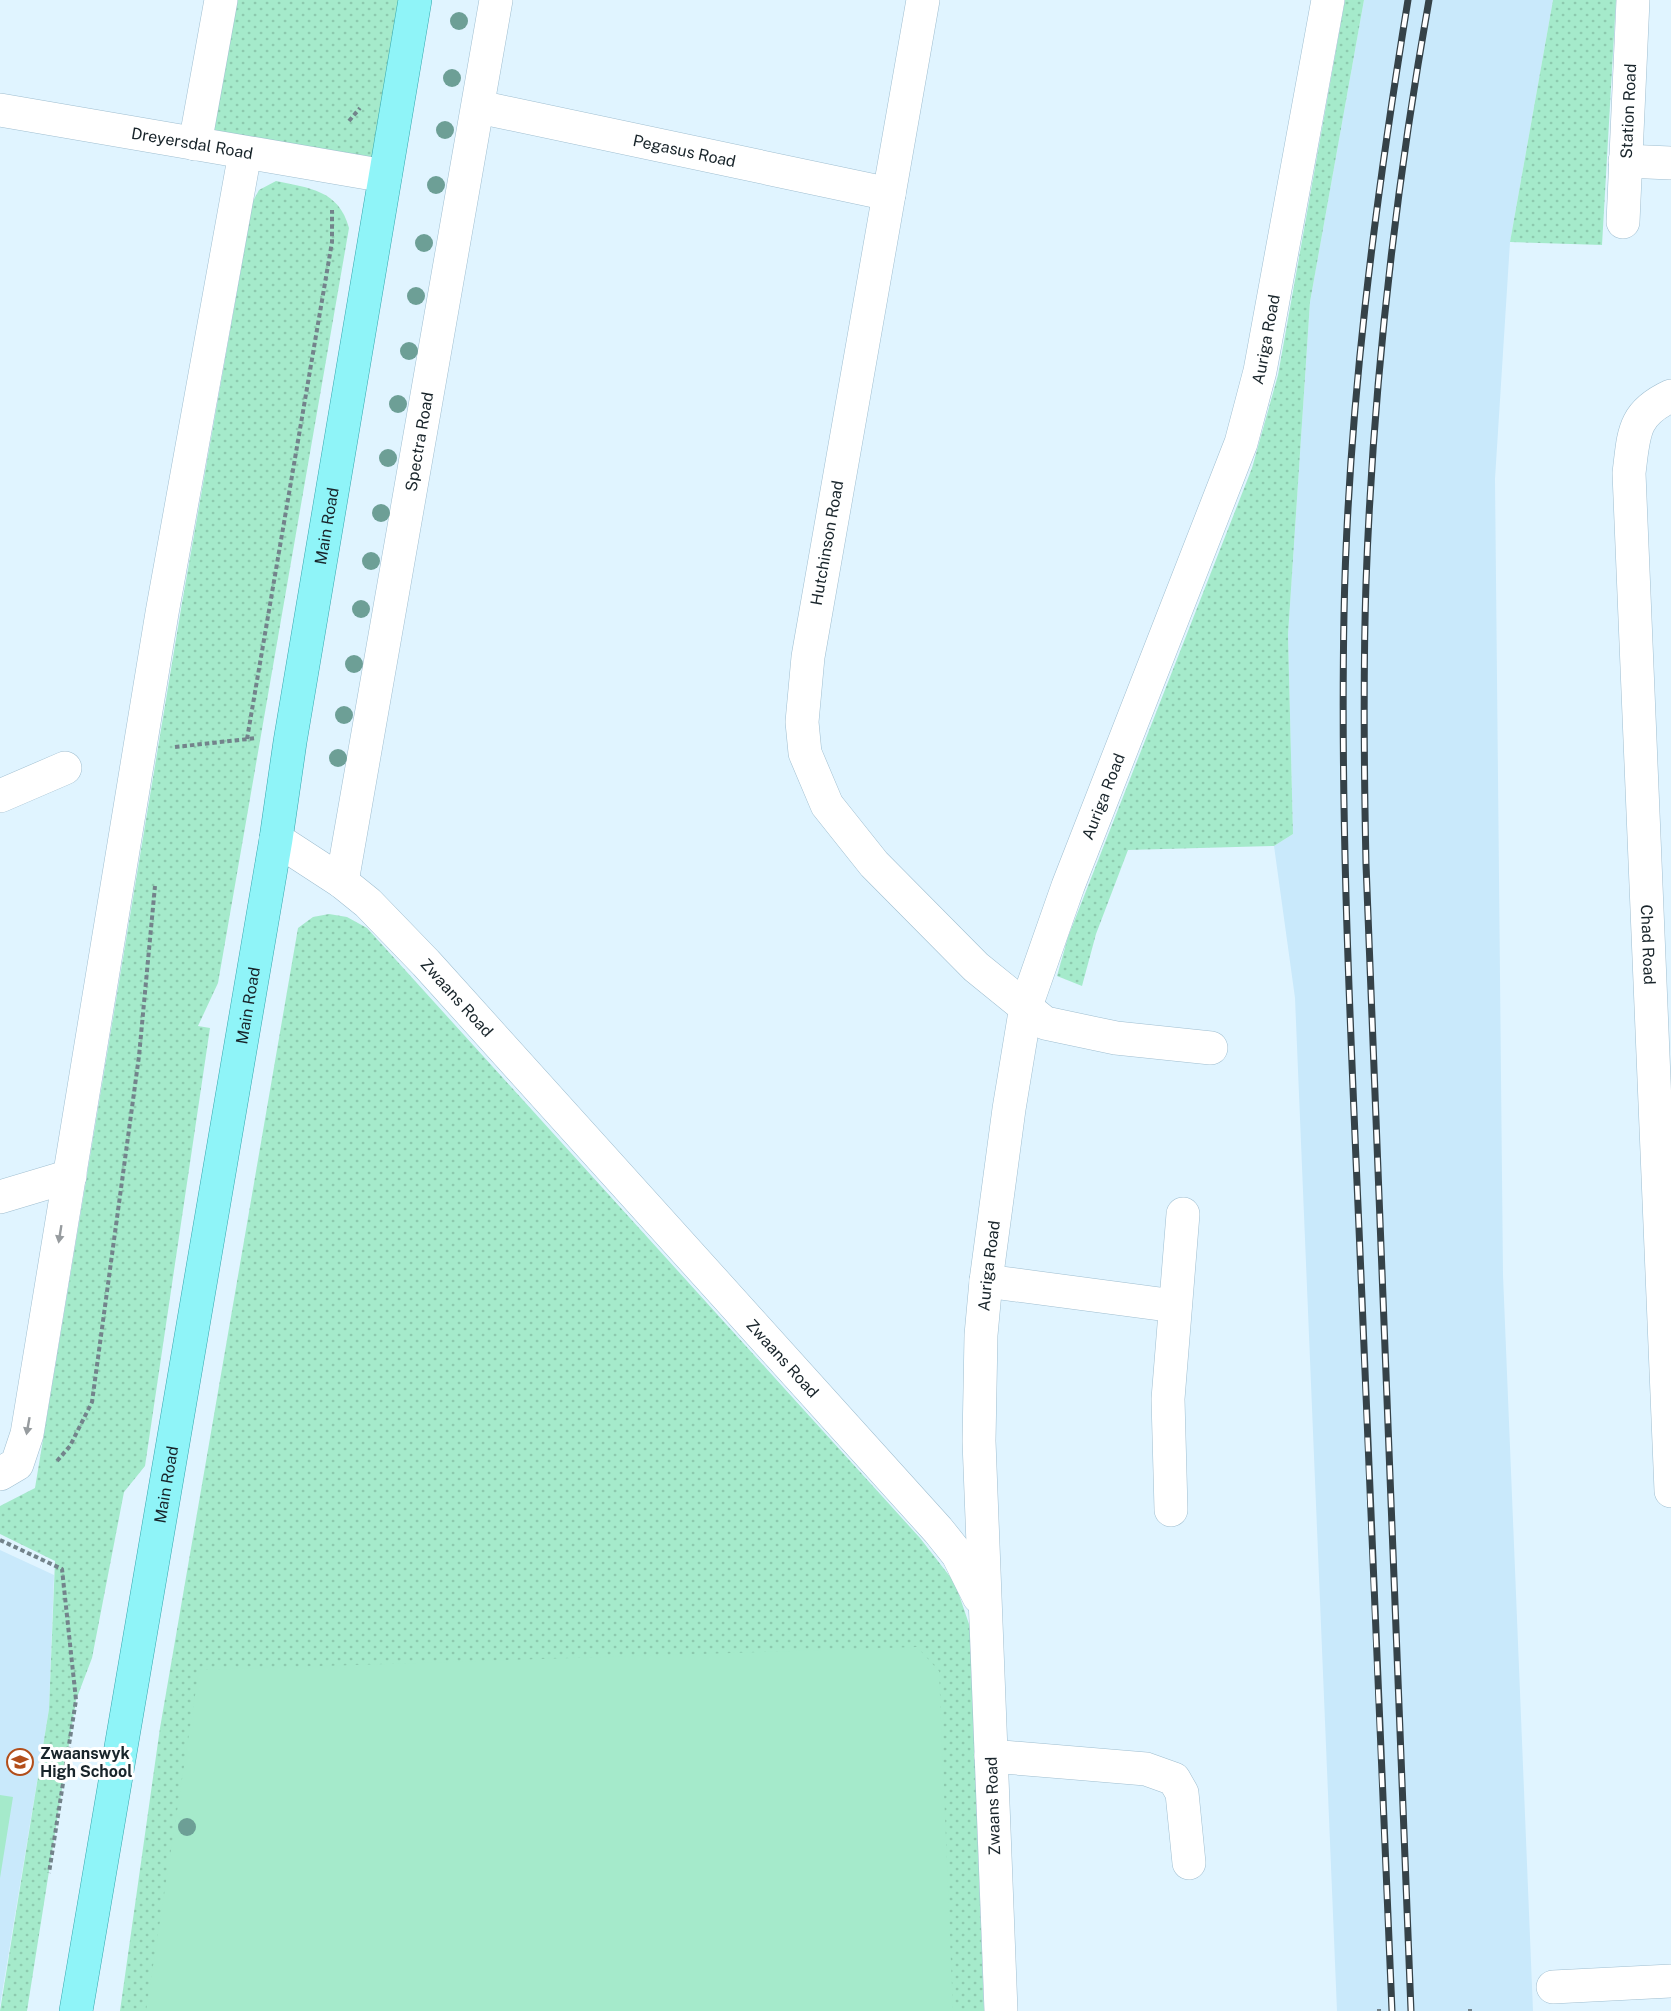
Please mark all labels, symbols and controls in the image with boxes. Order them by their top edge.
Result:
street label: Station Road [1616,63,1640,159]
street label: Dreyersdal Road [130,123,254,163]
street label: Pegasus Road [631,130,738,171]
street label: Auriga Road [1247,293,1283,386]
street label: Spectra Road [401,391,437,493]
street label: Hutchinson Road [807,479,847,607]
street label: Main Road [311,486,342,566]
street label: Auriga Road [1078,750,1128,842]
street label: Chad Road [1637,904,1660,985]
street label: Zwaans Road [417,954,497,1041]
street label: Main Road [232,965,264,1046]
street label: Auriga Road [974,1219,1003,1312]
one-way arrow [55,1225,64,1244]
street label: Zwaans Road [743,1315,823,1401]
one-way arrow [23,1417,32,1436]
street label: Main Road [150,1445,182,1525]
place label: Zwaanswyk High School [40,1744,133,1781]
school or university icon: Zwaanswyk High School [5,1747,35,1777]
street label: Zwaans Road [982,1756,1004,1856]

